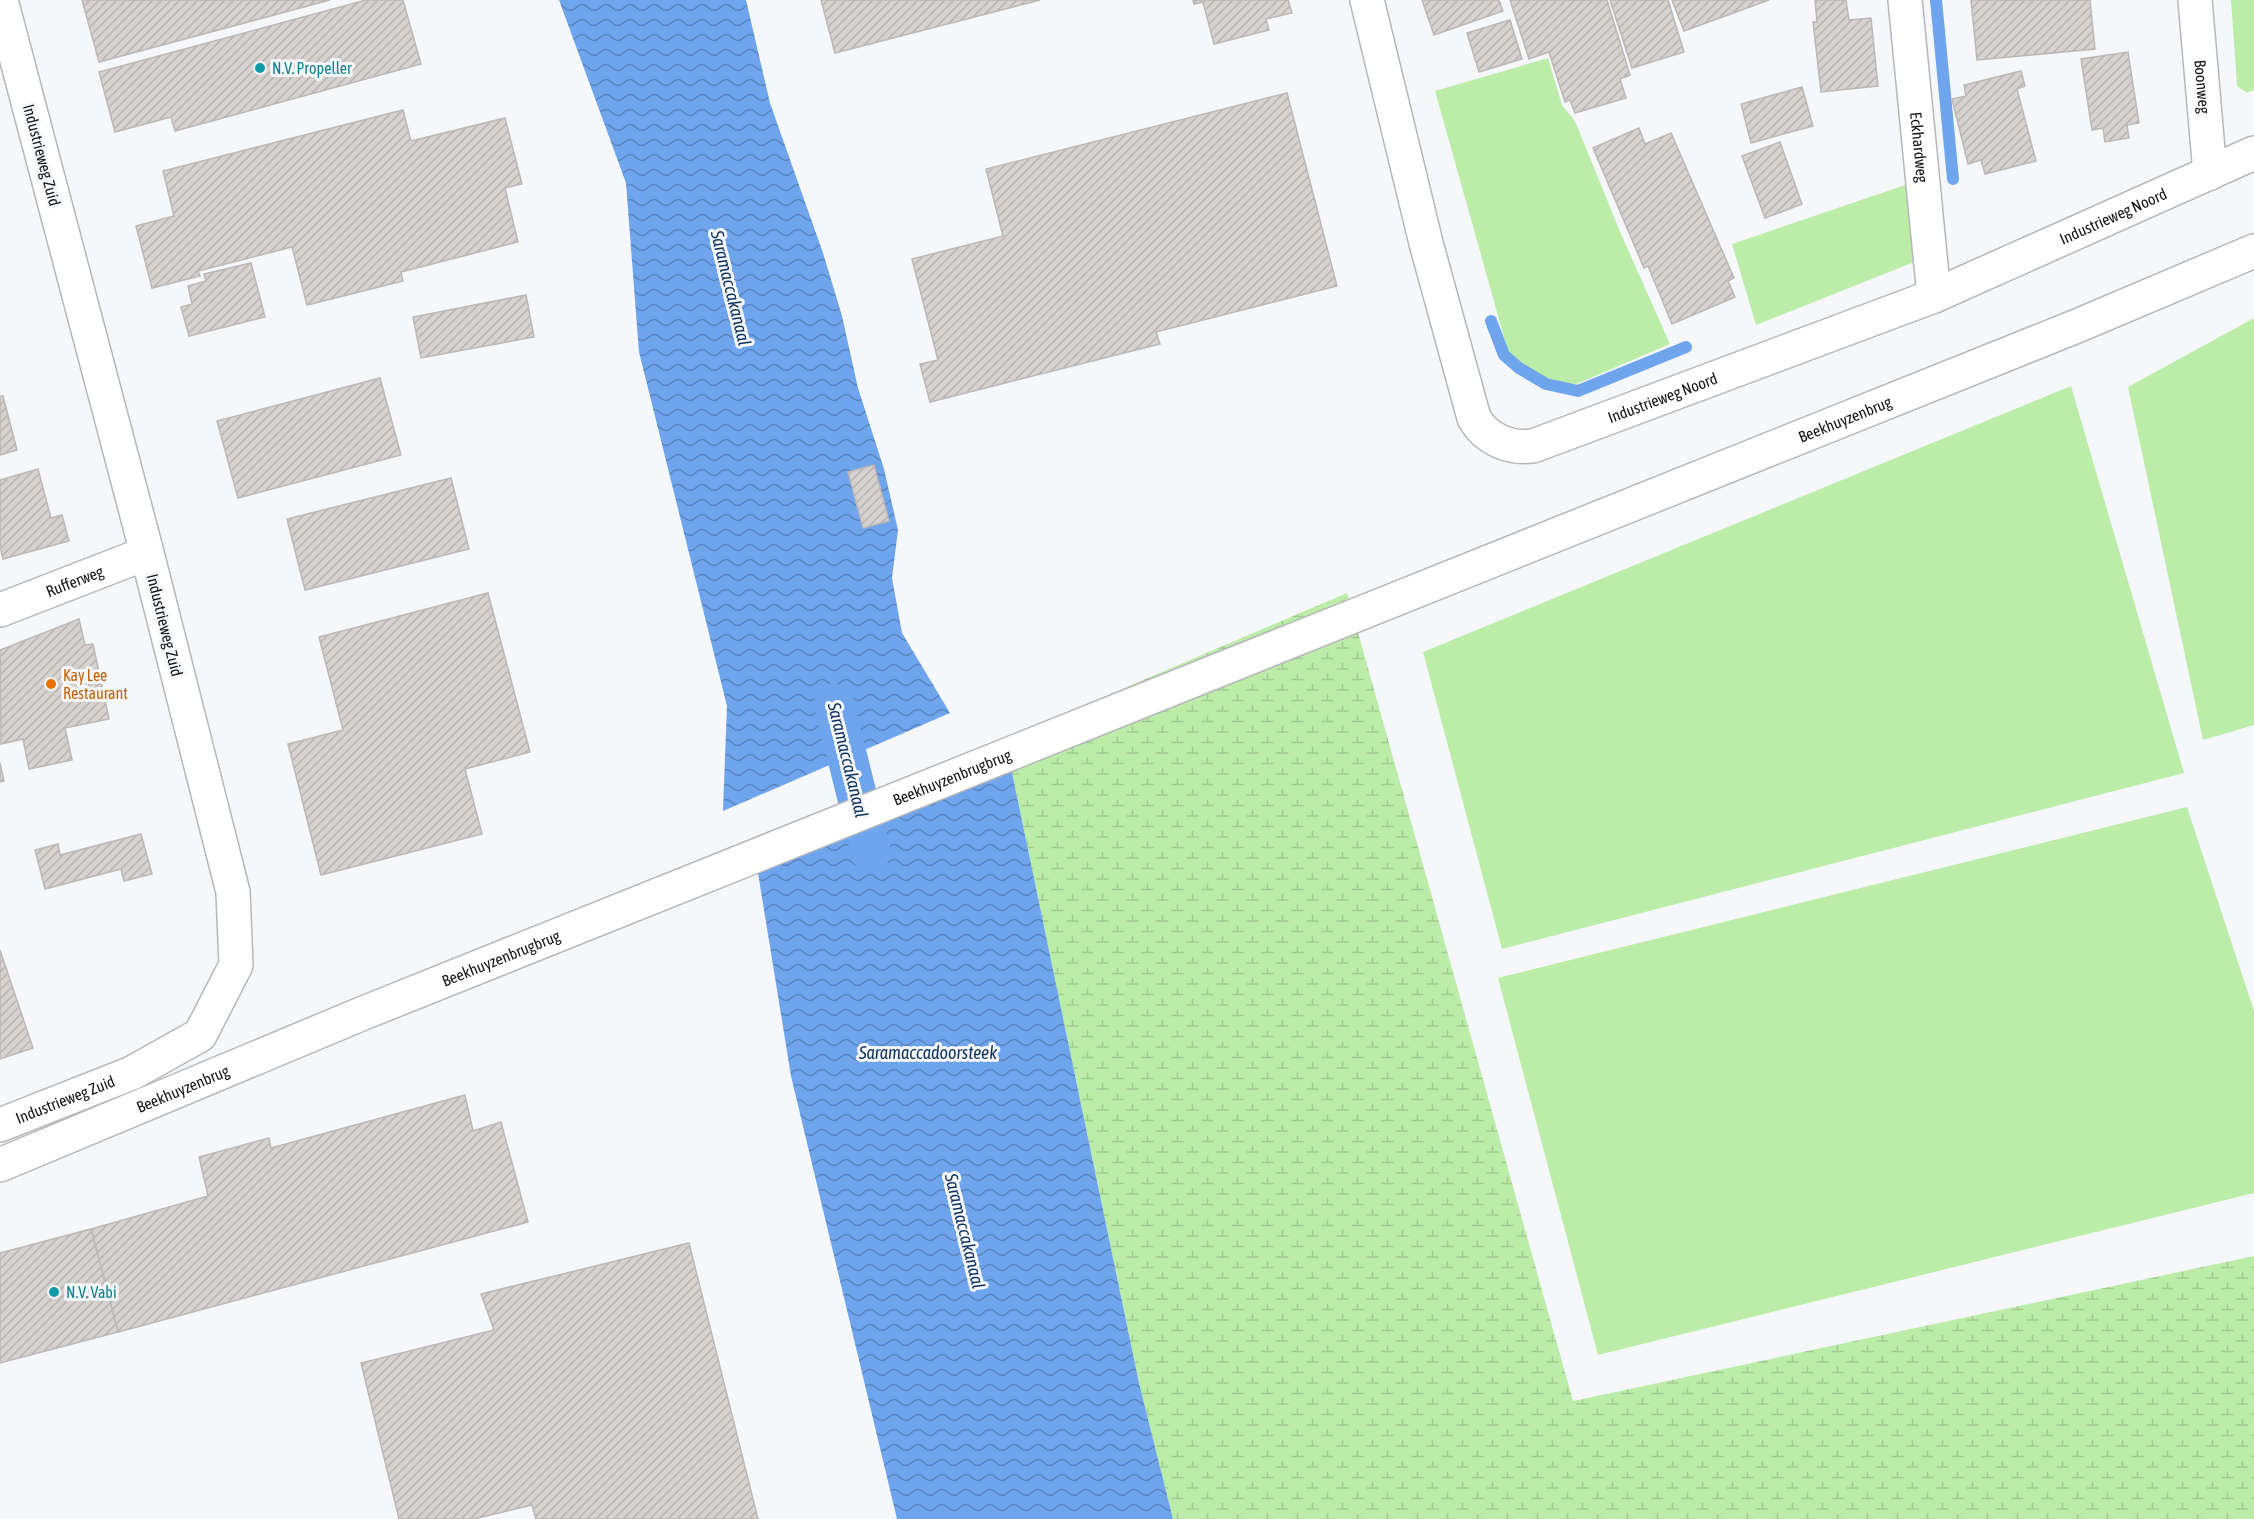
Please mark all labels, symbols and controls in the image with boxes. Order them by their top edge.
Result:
place label: N.V. Propeller [272,59,352,78]
street label: Boonweg [2191,59,2214,115]
marker: N.V. Propeller [253,61,267,75]
street label: Industrieweg Zuid [19,102,64,208]
street label: Eckhardweg [1907,111,1932,184]
street label: Industrieweg Noord [2057,184,2169,248]
water label: Saramaccakanaal [706,227,755,348]
street label: Industrieweg Noord [1605,369,1720,426]
street label: Beekhuyzenbrug [1796,392,1895,446]
street label: Rufferweg [43,562,106,600]
street label: Industrieweg Zuid [143,572,186,678]
place label: Kay Lee Restaurant [63,666,128,702]
marker: Kay Lee Restaurant [44,677,58,691]
water label: Saramaccakanaal [823,699,872,820]
street label: Beekhuyzenbrugbrug [890,745,1014,809]
street label: Beekhuyzenbrugbrug [439,926,563,990]
water label: Saramaccadoorsteek [858,1042,998,1063]
street label: Beekhuyzenbrug [134,1061,232,1116]
street label: Industrieweg Zuid [13,1072,117,1127]
water label: Saramaccakanaal [940,1170,989,1291]
place label: N.V. Vabi [66,1283,117,1301]
marker: N.V. Vabi [47,1285,61,1299]

